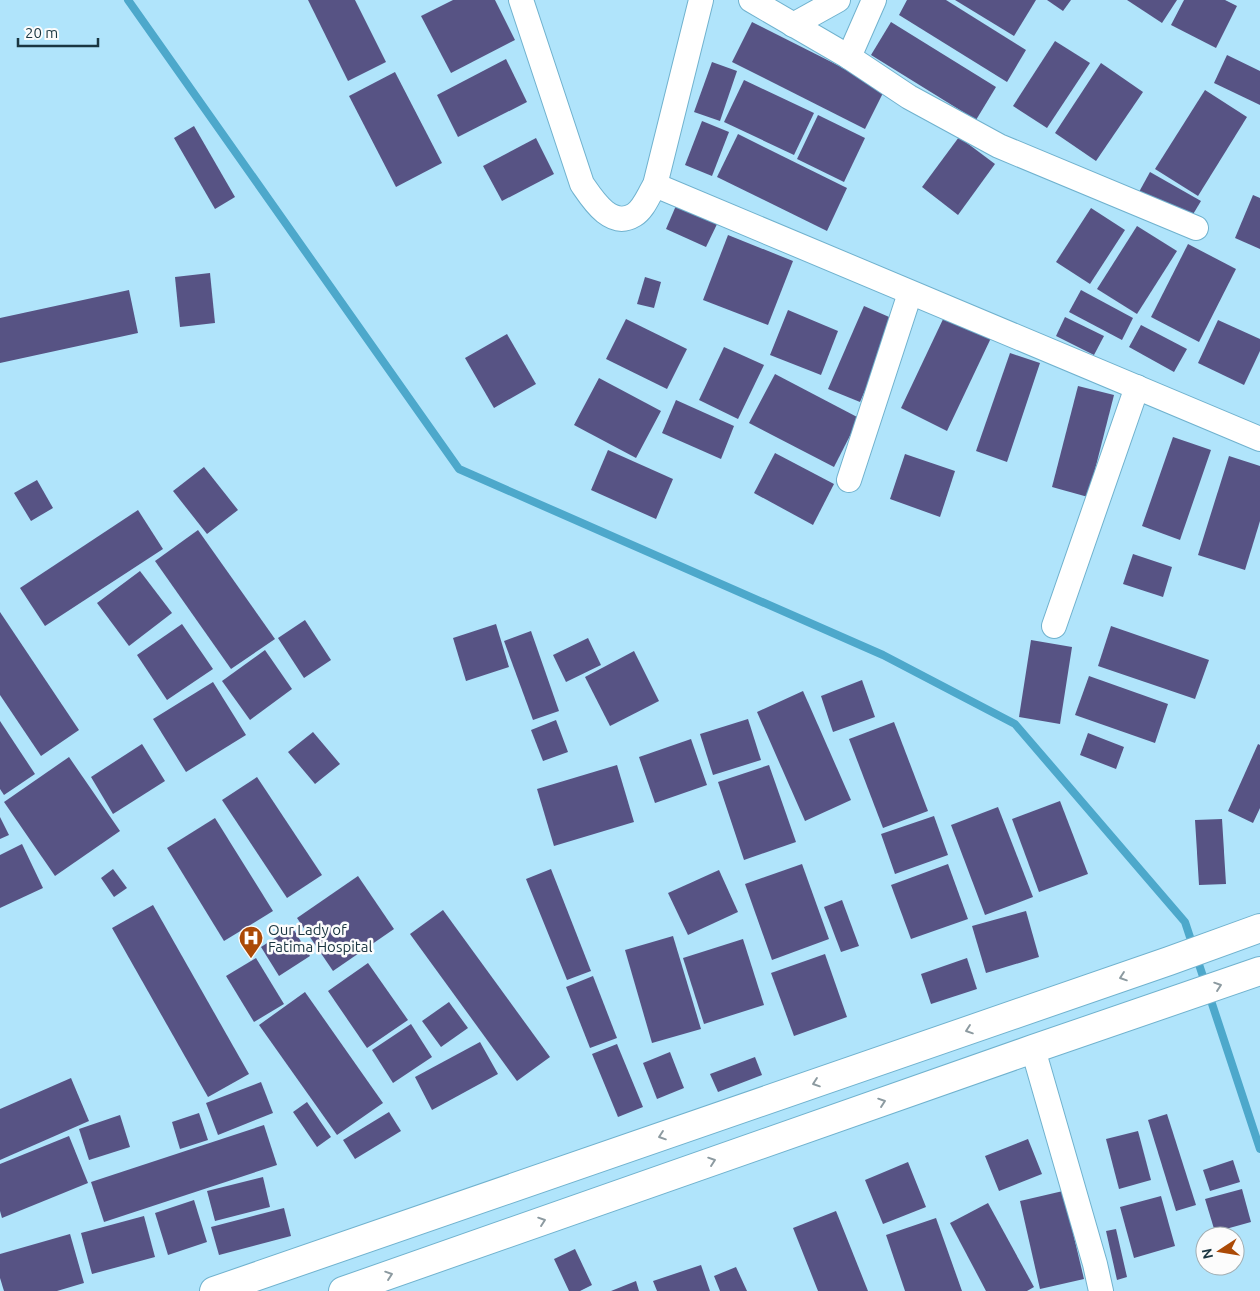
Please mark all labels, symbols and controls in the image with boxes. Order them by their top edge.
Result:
scale bar [18,15,98,47]
text: 20 m [25,24,58,41]
place label: Our Lady of Fatima Hospital [268,921,372,955]
hospital icon: Our Lady of Fatima Hospital [238,925,264,959]
one-way arrow [1119,971,1128,981]
one-way arrow [1214,982,1222,992]
one-way arrow [966,1024,974,1034]
one-way arrow [812,1077,820,1087]
one-way arrow [877,1098,886,1108]
one-way arrow [658,1130,667,1140]
one-way arrow [708,1157,716,1167]
one-way arrow [538,1217,546,1227]
north arrow [1195,1226,1245,1276]
text: N [1198,1247,1216,1260]
one-way arrow [384,1271,393,1281]

